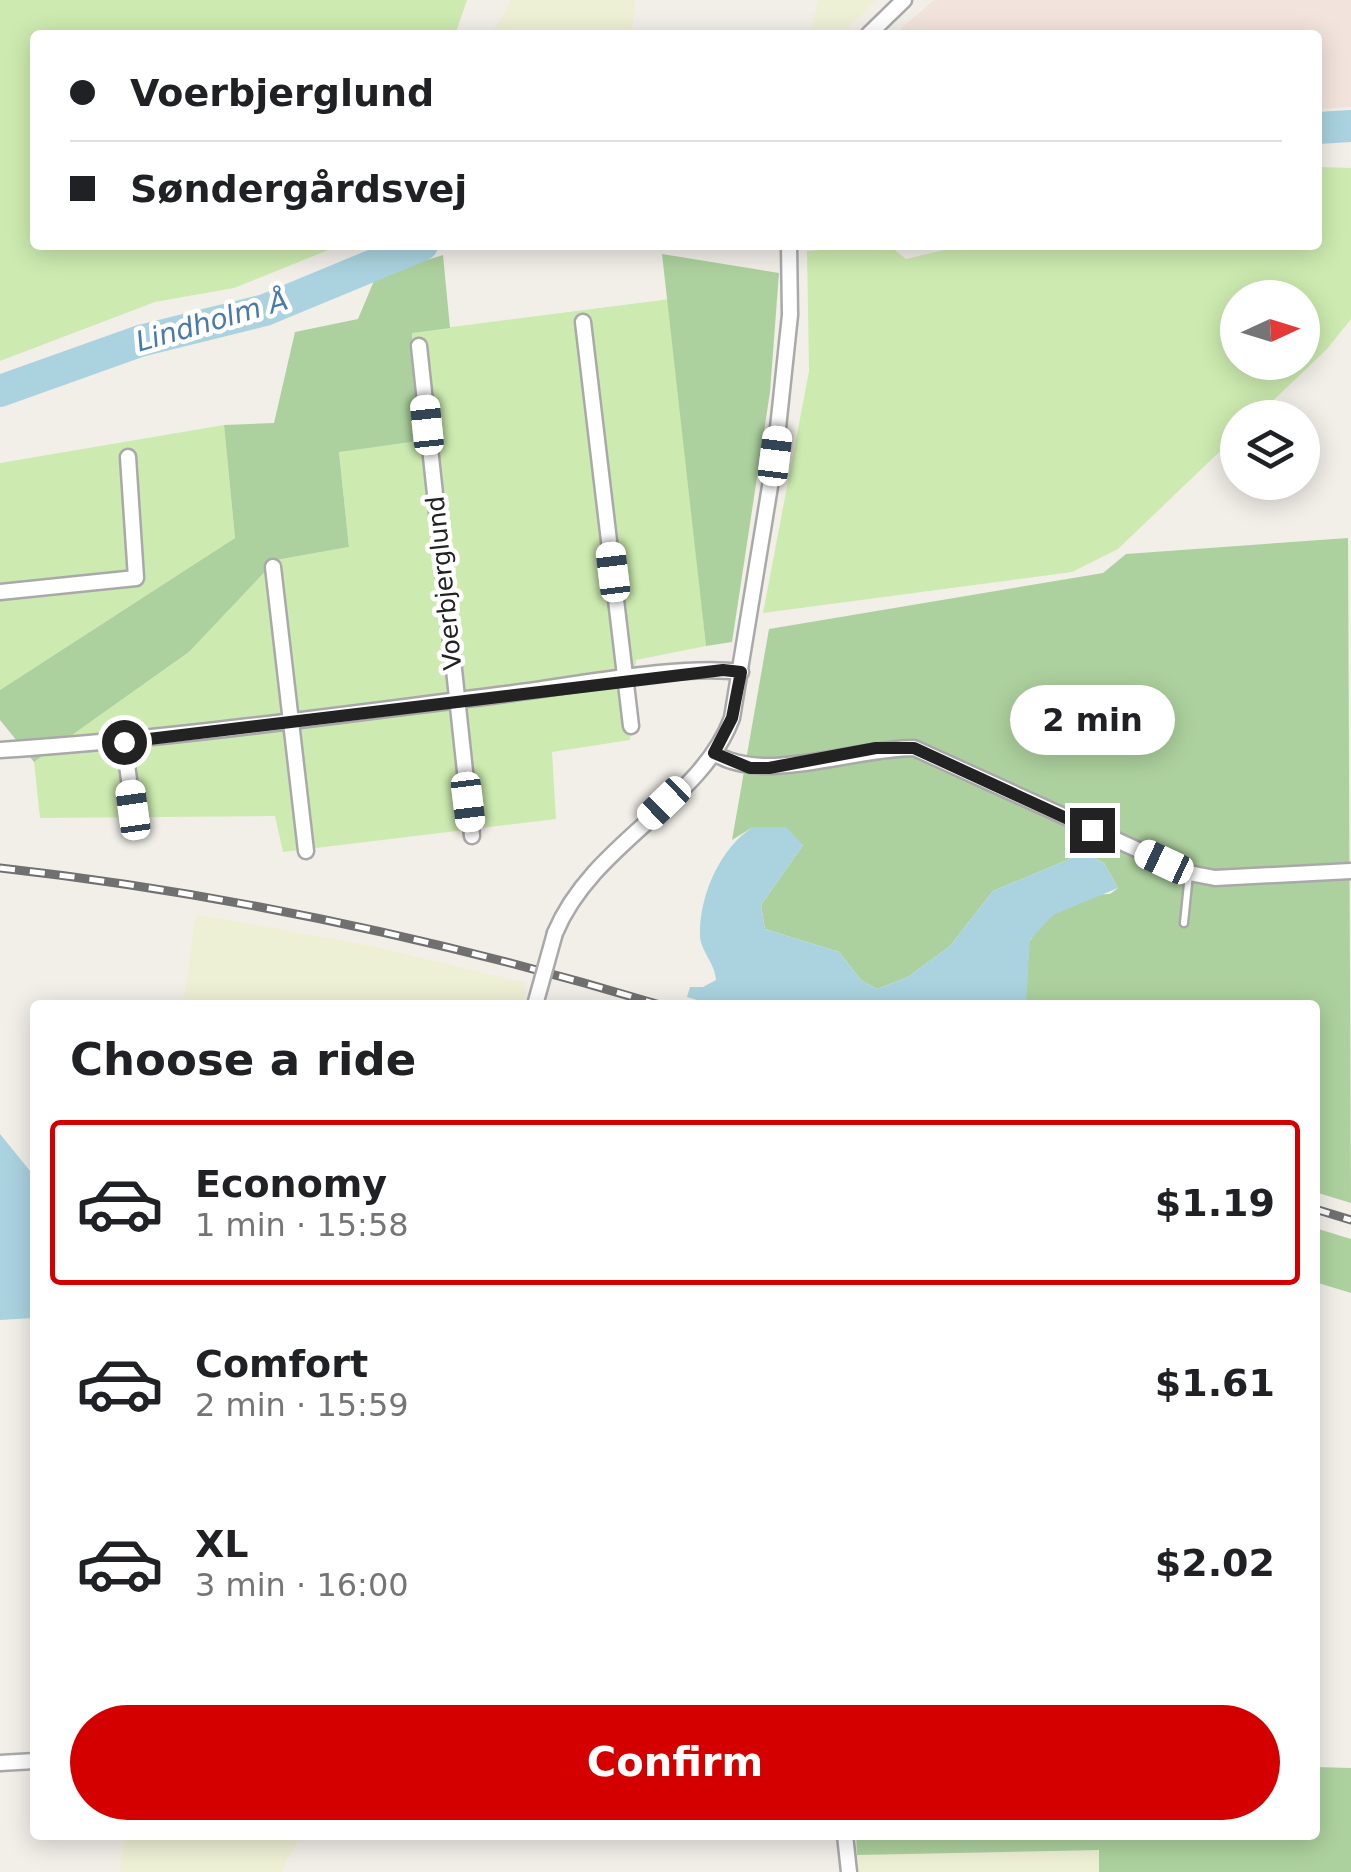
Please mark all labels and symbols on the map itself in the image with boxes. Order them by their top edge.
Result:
north arrow [1220,280,1320,380]
water label: Lindholm Å [132,283,292,358]
car [409,394,445,456]
car [756,424,794,488]
street label: Voerbjerglund [420,495,468,671]
car [594,540,632,604]
callout: 2 min [1010,685,1174,755]
route start [102,720,147,765]
car [449,770,487,834]
car [632,771,696,835]
car [114,778,152,842]
route end [1070,808,1115,853]
car [1130,836,1198,888]

